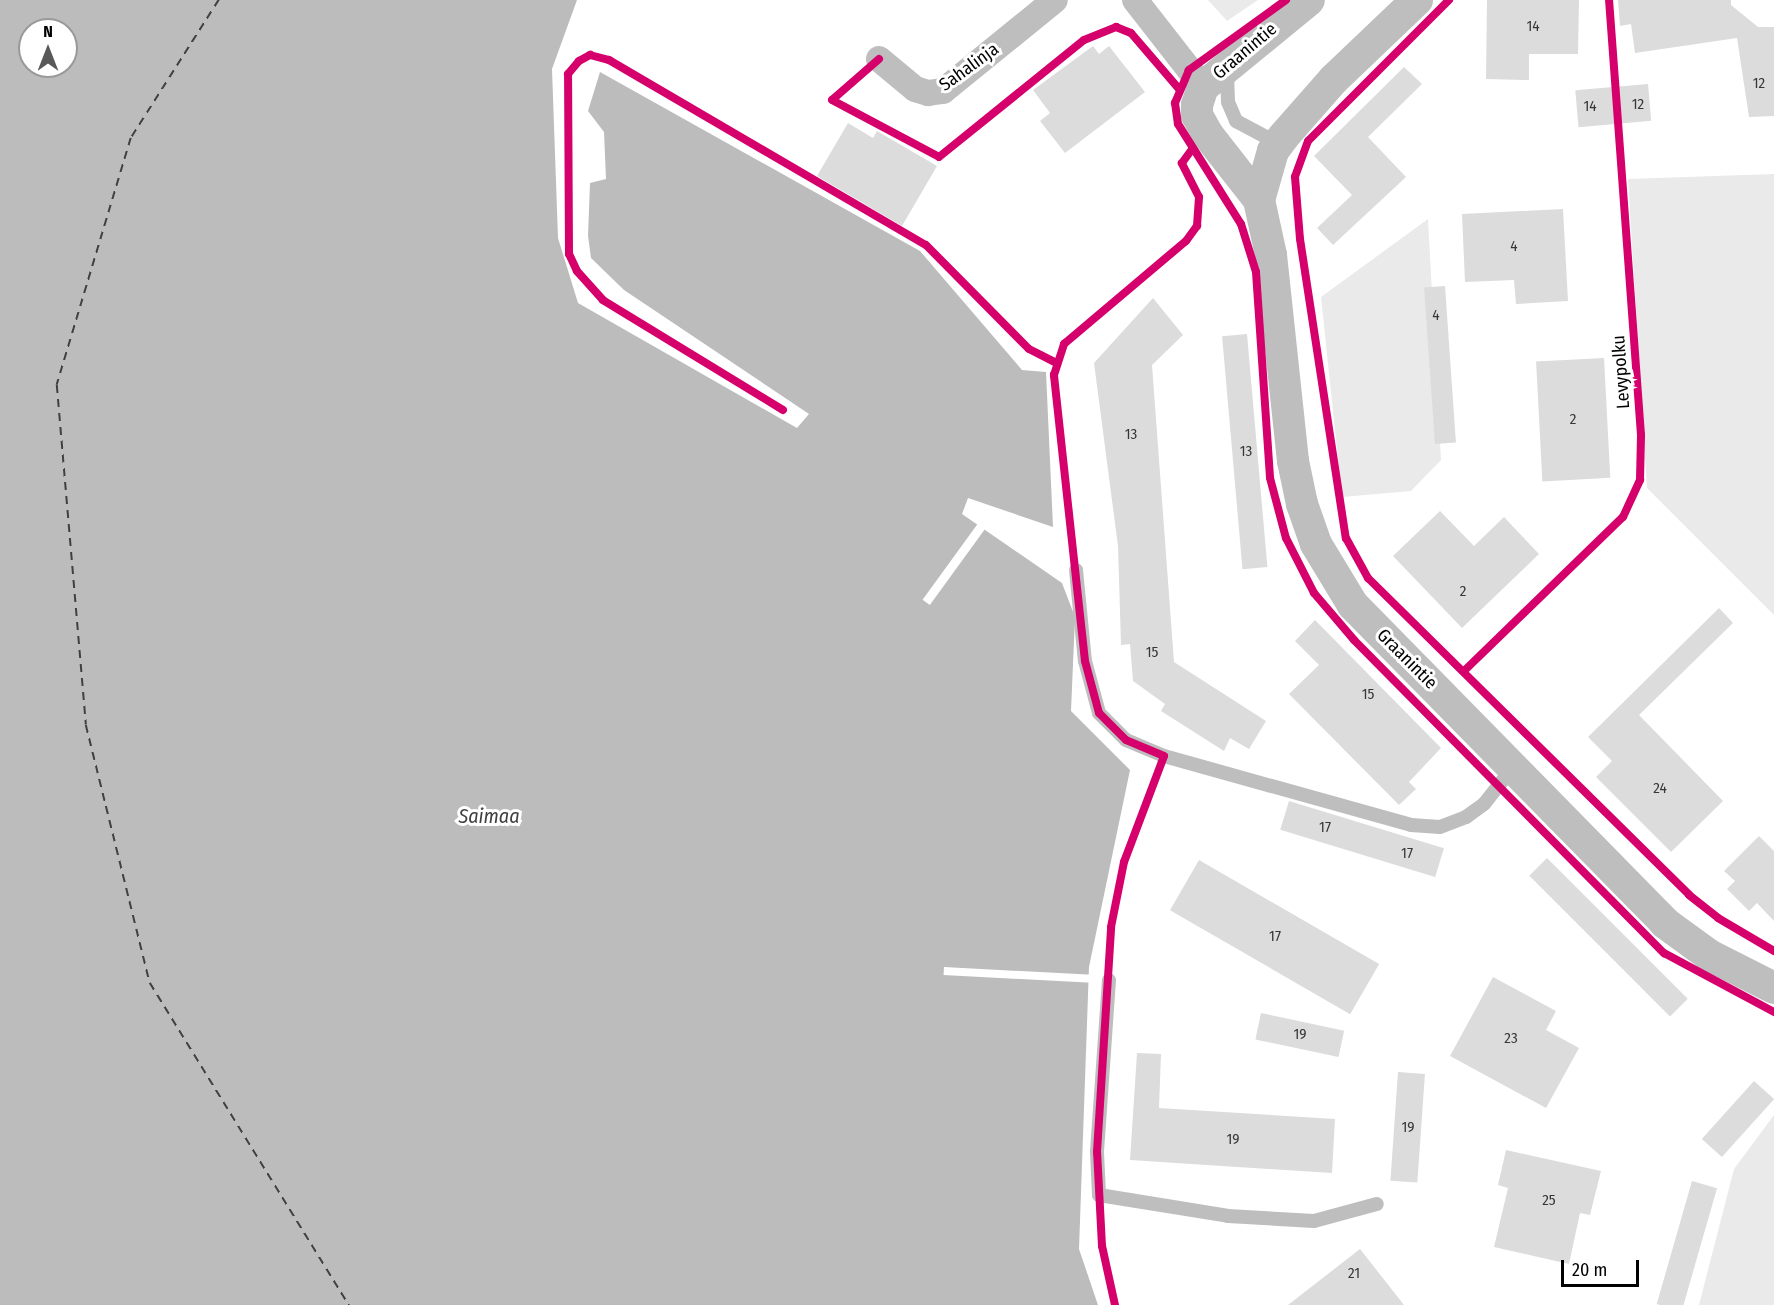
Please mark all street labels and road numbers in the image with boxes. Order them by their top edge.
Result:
street label: Graanintie [1209,18,1281,84]
street label: Sahalinja [935,38,1003,96]
street label: Levypolku [1608,334,1634,410]
street label: Graanintie [1372,624,1442,694]

